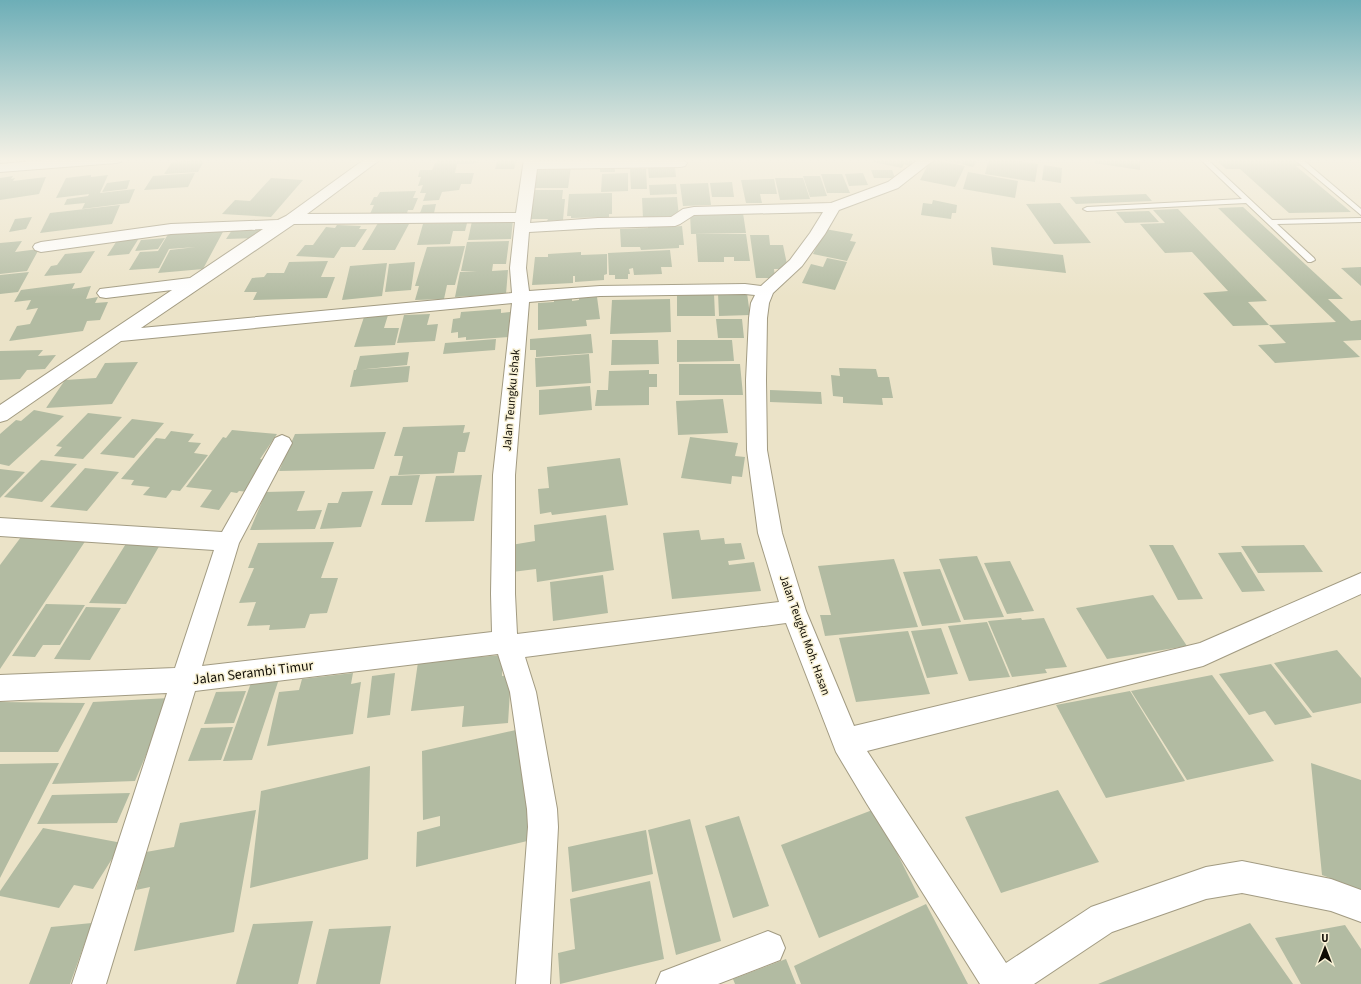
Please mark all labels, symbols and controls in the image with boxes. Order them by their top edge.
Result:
street label: Jalan Teungku Ishak [499,348,524,452]
street label: Jalan Teugku Moh. Hasan [775,572,834,698]
street label: Jalan Serambi Timur [192,656,315,690]
north arrow [1305,928,1345,968]
text: U [1321,931,1329,946]

